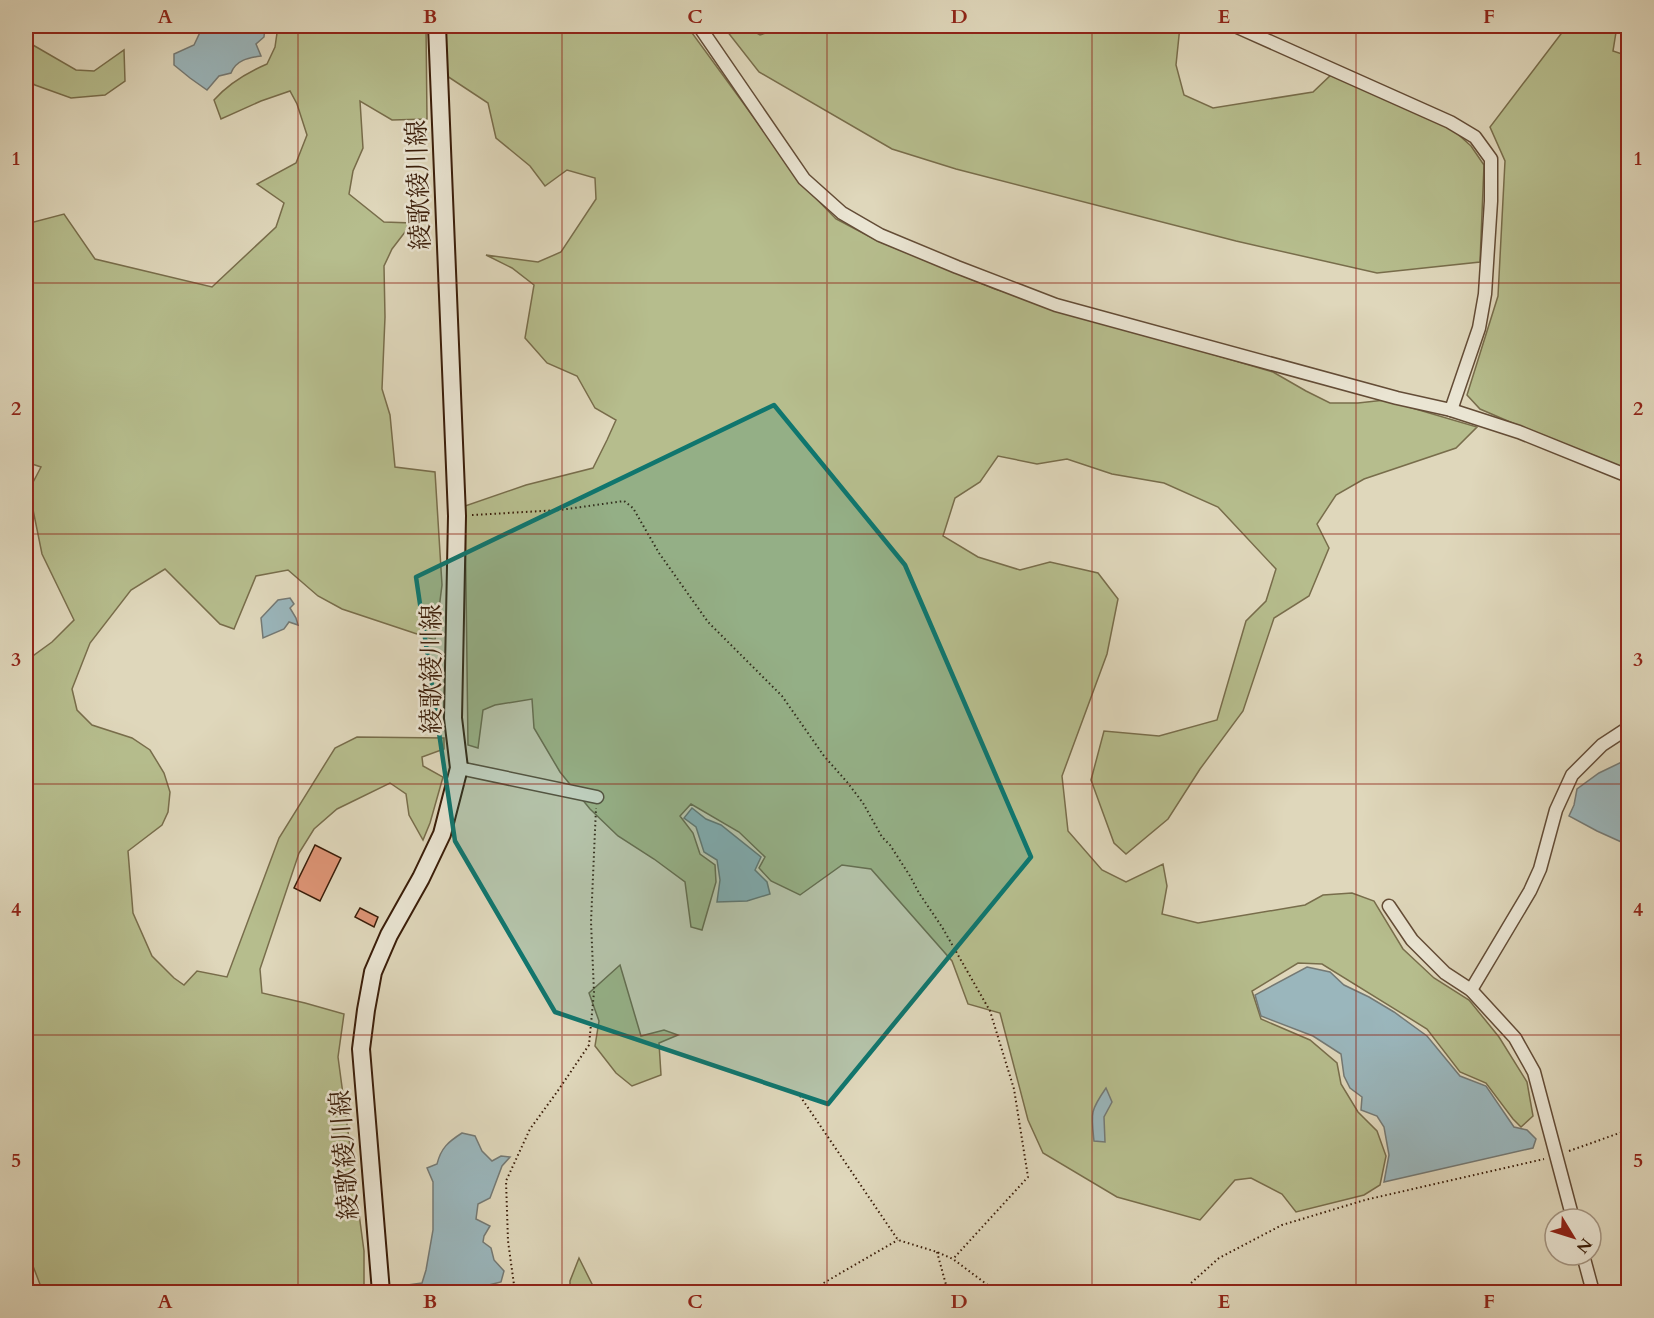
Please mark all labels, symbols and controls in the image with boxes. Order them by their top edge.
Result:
text: A [157,3,173,30]
text: B [423,3,437,30]
text: C [687,3,703,30]
text: D [950,3,968,30]
text: E [1218,3,1230,30]
text: F [1483,3,1495,30]
street label: 綾歌綾川線 [399,119,438,251]
text: 1 [11,145,21,172]
text: 1 [1633,145,1643,172]
text: 2 [11,395,21,422]
text: 2 [1633,395,1643,422]
street label: 綾歌綾川線 [414,604,449,734]
text: 3 [11,646,21,673]
text: 3 [1633,646,1643,673]
text: 4 [11,896,21,923]
text: 4 [1633,896,1643,923]
street label: 綾歌綾川線 [323,1089,366,1221]
text: 5 [11,1147,21,1174]
text: 5 [1633,1147,1643,1174]
north arrow [1543,1207,1603,1267]
text: N [1571,1233,1597,1258]
text: A [157,1288,173,1315]
text: B [423,1288,437,1315]
text: C [687,1288,703,1315]
text: D [950,1288,968,1315]
text: E [1218,1288,1230,1315]
text: F [1483,1288,1495,1315]

